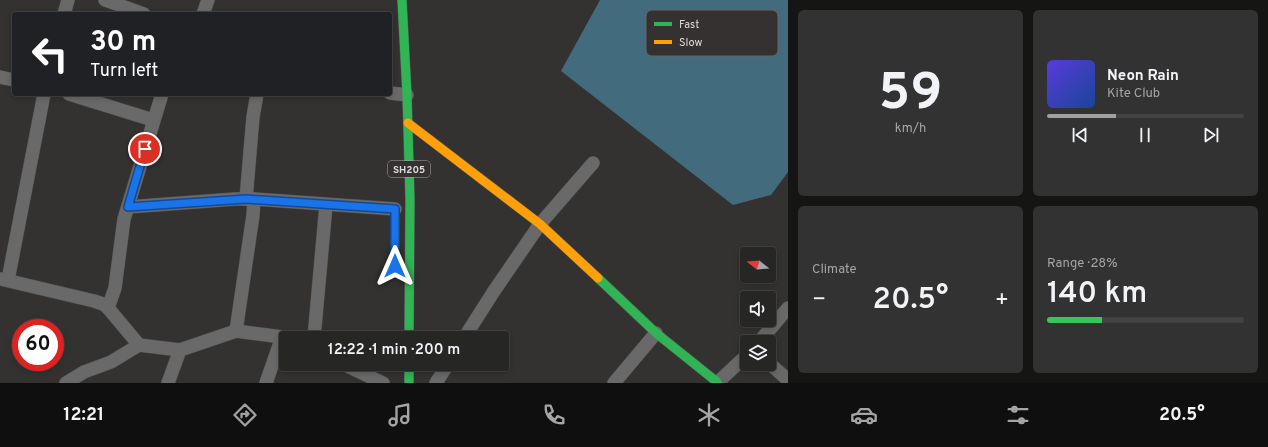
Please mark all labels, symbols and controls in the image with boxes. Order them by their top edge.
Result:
legend [646,10,778,56]
text: Fast [679,18,699,32]
text: 30 m [90,25,156,61]
icon: left [24,28,76,80]
text: Slow [679,36,702,50]
text: Turn left [90,60,158,83]
text: 59 [879,62,942,128]
text: Neon Rain [1107,67,1179,86]
text: Kite Club [1107,86,1160,102]
text: km/h [895,121,926,137]
icon: previous [1069,124,1091,146]
icon: pause [1134,124,1156,146]
icon: next [1200,124,1222,146]
pin [128,132,162,166]
icon: arrive [134,138,156,160]
road number: SH205 [388,161,430,177]
position arrow [374,245,416,287]
north arrow [740,247,776,283]
map controls [740,247,776,371]
text: Range · 28% [1047,256,1118,272]
text: Climate [812,262,857,278]
text: 140 km [1047,276,1147,313]
text: 20.5° [873,282,948,319]
text: − [812,287,826,314]
text: + [995,287,1009,314]
button: sound [740,291,776,327]
speed limit sign: 60 [12,319,64,371]
button: layers [740,335,776,371]
text: 12:22 · 1 min · 200 m [328,341,460,360]
icon: directions [231,401,259,429]
icon: music [386,401,414,429]
icon: phone [540,401,568,429]
icon: climate [695,401,723,429]
icon: car [850,401,878,429]
icon: filters [1004,401,1032,429]
text: 12:21 [63,404,104,427]
text: 20.5° [1159,404,1205,427]

